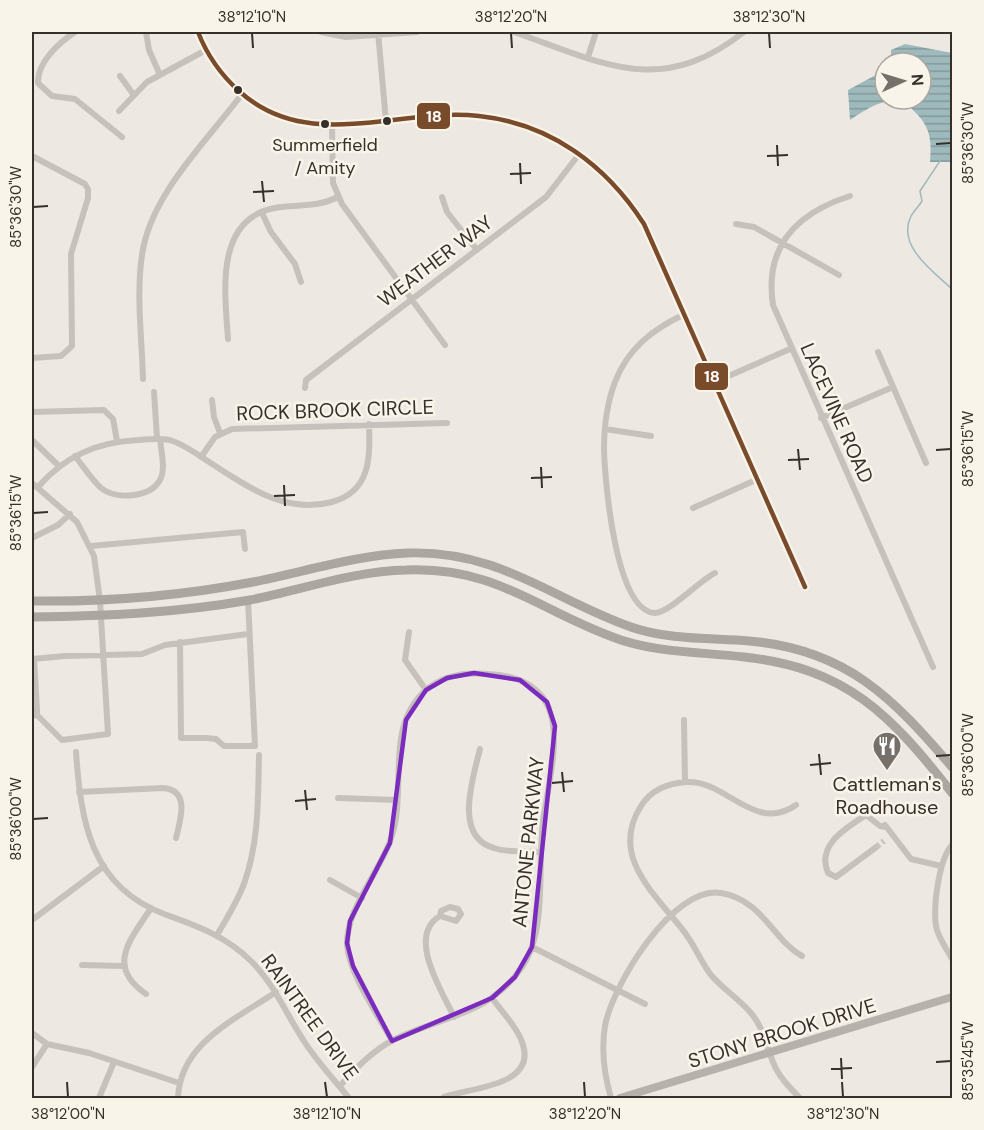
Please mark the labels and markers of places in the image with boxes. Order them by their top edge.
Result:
unlabelled marker [232,84,244,96]
unlabelled marker [381,115,393,127]
marker: Summerfield / Amity [319,118,331,130]
place label: Summerfield / Amity [272,133,378,180]
restaurant icon: Cattleman's Roadhouse [871,730,903,772]
place label: Cattleman's Roadhouse [833,771,941,820]

